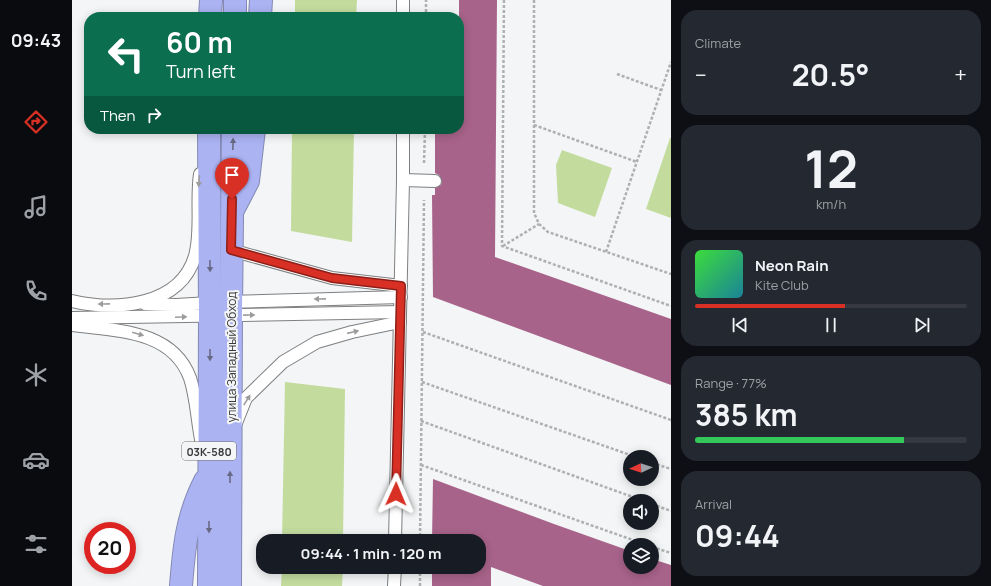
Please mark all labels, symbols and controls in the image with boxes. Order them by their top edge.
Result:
text: 60 m [166,23,233,61]
text: 09:43 [11,28,61,52]
icon: left [100,28,152,80]
text: Climate [695,34,741,52]
text: 20.5° [792,54,870,95]
text: Turn left [166,59,236,83]
text: − [695,60,707,90]
text: + [954,60,967,90]
icon: right [143,104,165,126]
text: Then [100,105,135,126]
icon: directions [22,108,50,136]
text: 12 [804,133,858,204]
one-way arrow [230,137,236,150]
pin [215,158,249,199]
icon: arrive [221,164,243,186]
one-way arrow [196,175,202,188]
icon: music [22,193,50,221]
text: km/h [816,195,846,213]
text: Neon Rain [755,255,829,276]
one-way arrow [206,260,213,272]
text: Kite Club [755,276,809,294]
icon: phone [22,277,50,305]
street label: улица Западный Обход [223,291,240,423]
one-way arrow [313,296,326,302]
one-way arrow [98,301,110,308]
one-way arrow [243,312,256,318]
one-way arrow [175,314,188,320]
icon: previous [729,314,751,336]
icon: pause [820,314,842,336]
icon: next [911,314,933,336]
one-way arrow [347,329,359,335]
one-way arrow [132,331,144,337]
one-way arrow [207,349,213,362]
icon: climate [22,361,50,389]
text: Range · 77% [695,374,767,392]
one-way arrow [243,394,250,406]
text: 385 km [695,394,798,435]
road number: 03К-580 [182,442,236,460]
icon: car [22,446,50,474]
north arrow [623,450,659,486]
map controls [623,450,659,574]
one-way arrow [227,470,233,483]
position arrow [375,473,417,515]
button: sound [623,494,659,530]
text: Arrival [695,495,732,513]
text: 09:44 [695,515,780,556]
one-way arrow [206,521,212,534]
speed limit sign: 20 [84,522,136,574]
icon: filters [22,530,50,558]
button: layers [623,538,659,574]
text: 09:44 · 1 min · 120 m [301,543,441,564]

